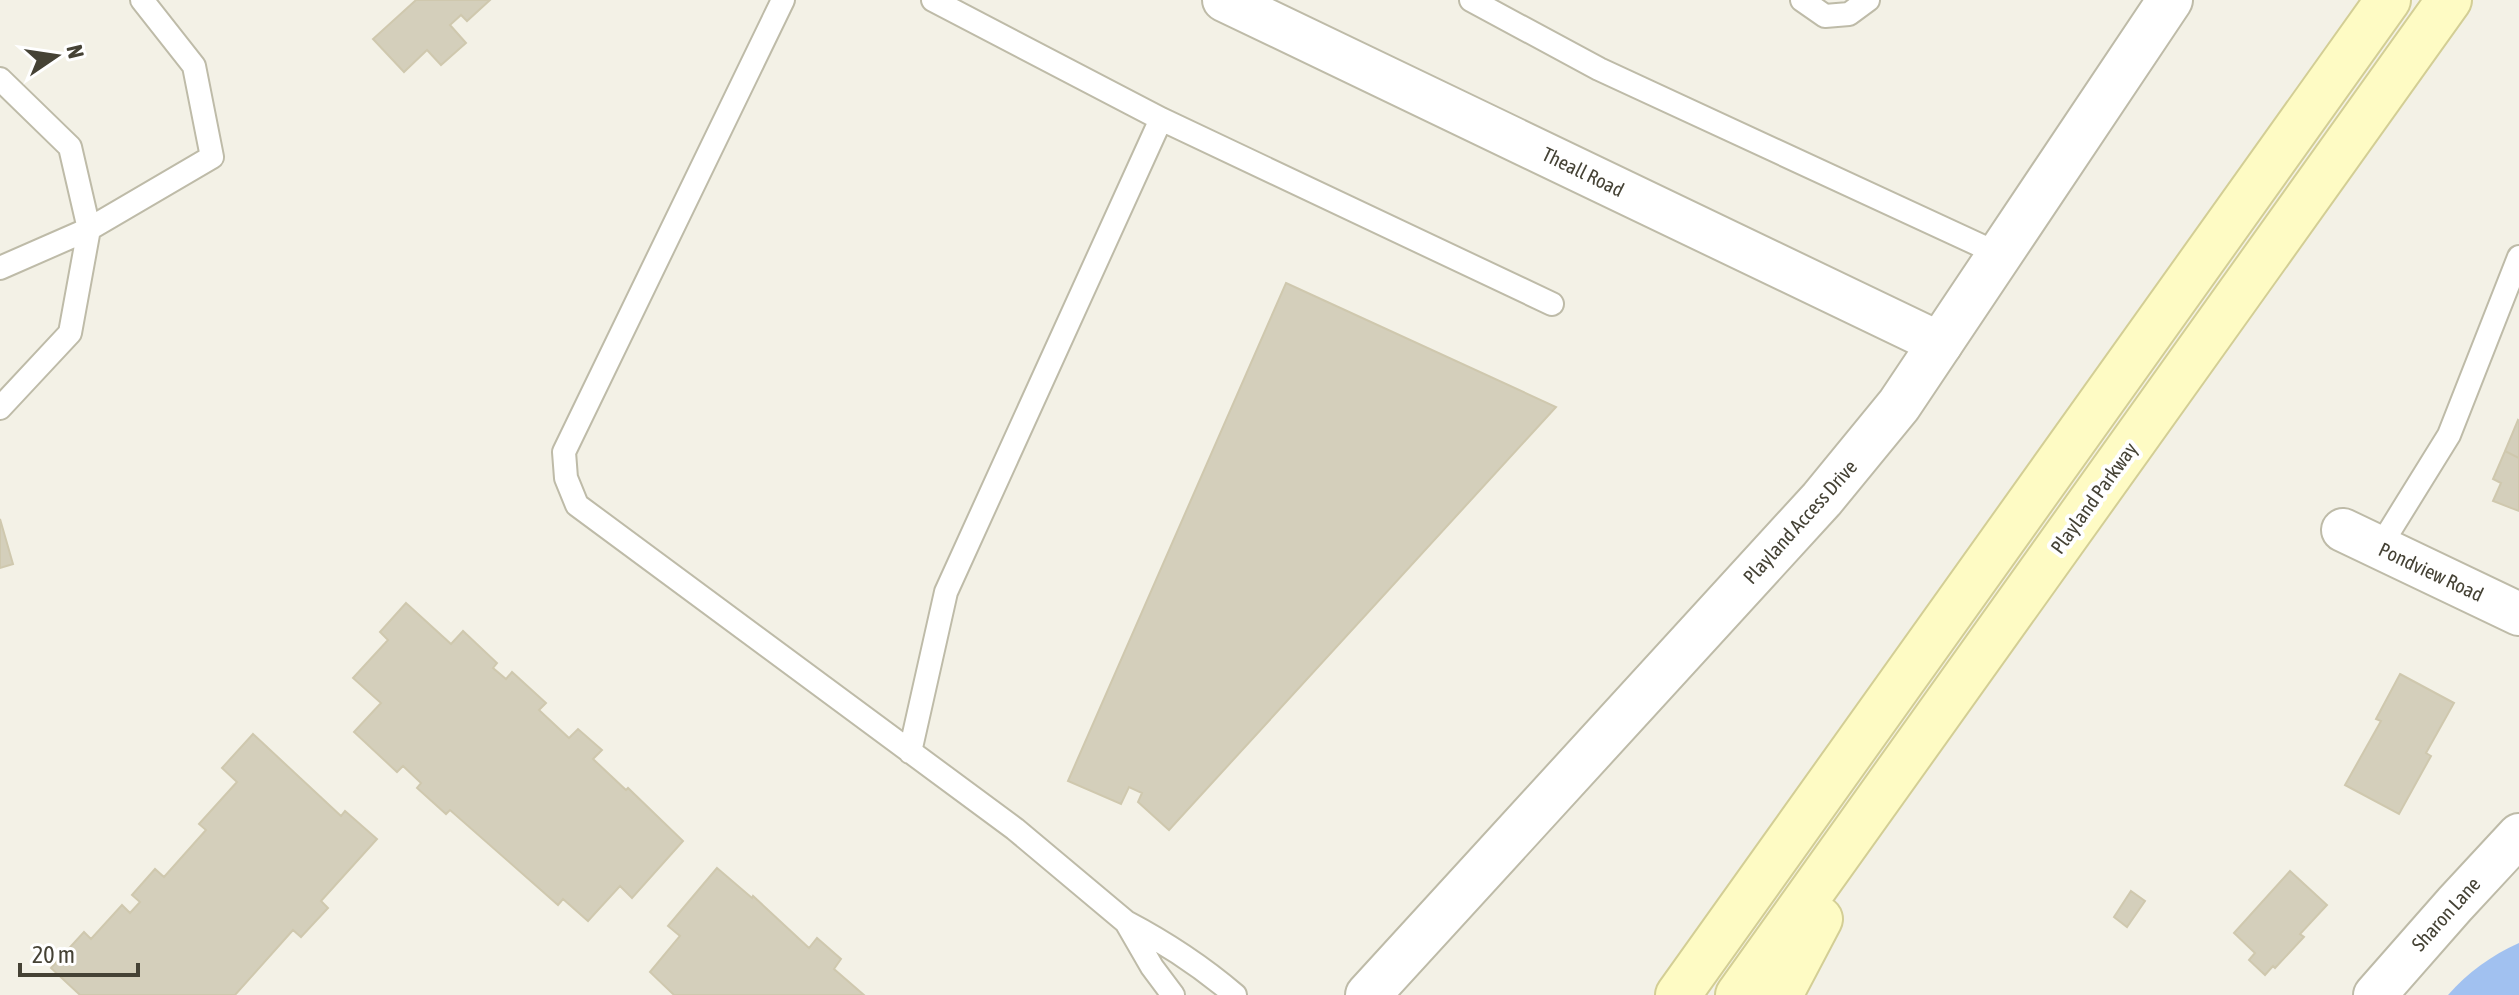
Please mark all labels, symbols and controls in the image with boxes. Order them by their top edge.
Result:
north arrow [16,16,96,96]
text: N [61,42,90,61]
street label: Theall Road [1539,142,1628,201]
street label: Playland Parkway [2046,438,2142,558]
street label: Playland Access Drive [1738,455,1861,588]
street label: Pondview Road [2375,537,2487,606]
street label: Sharon Lane [2407,872,2485,955]
scale bar [20,927,138,977]
text: 20 m [32,941,75,968]

